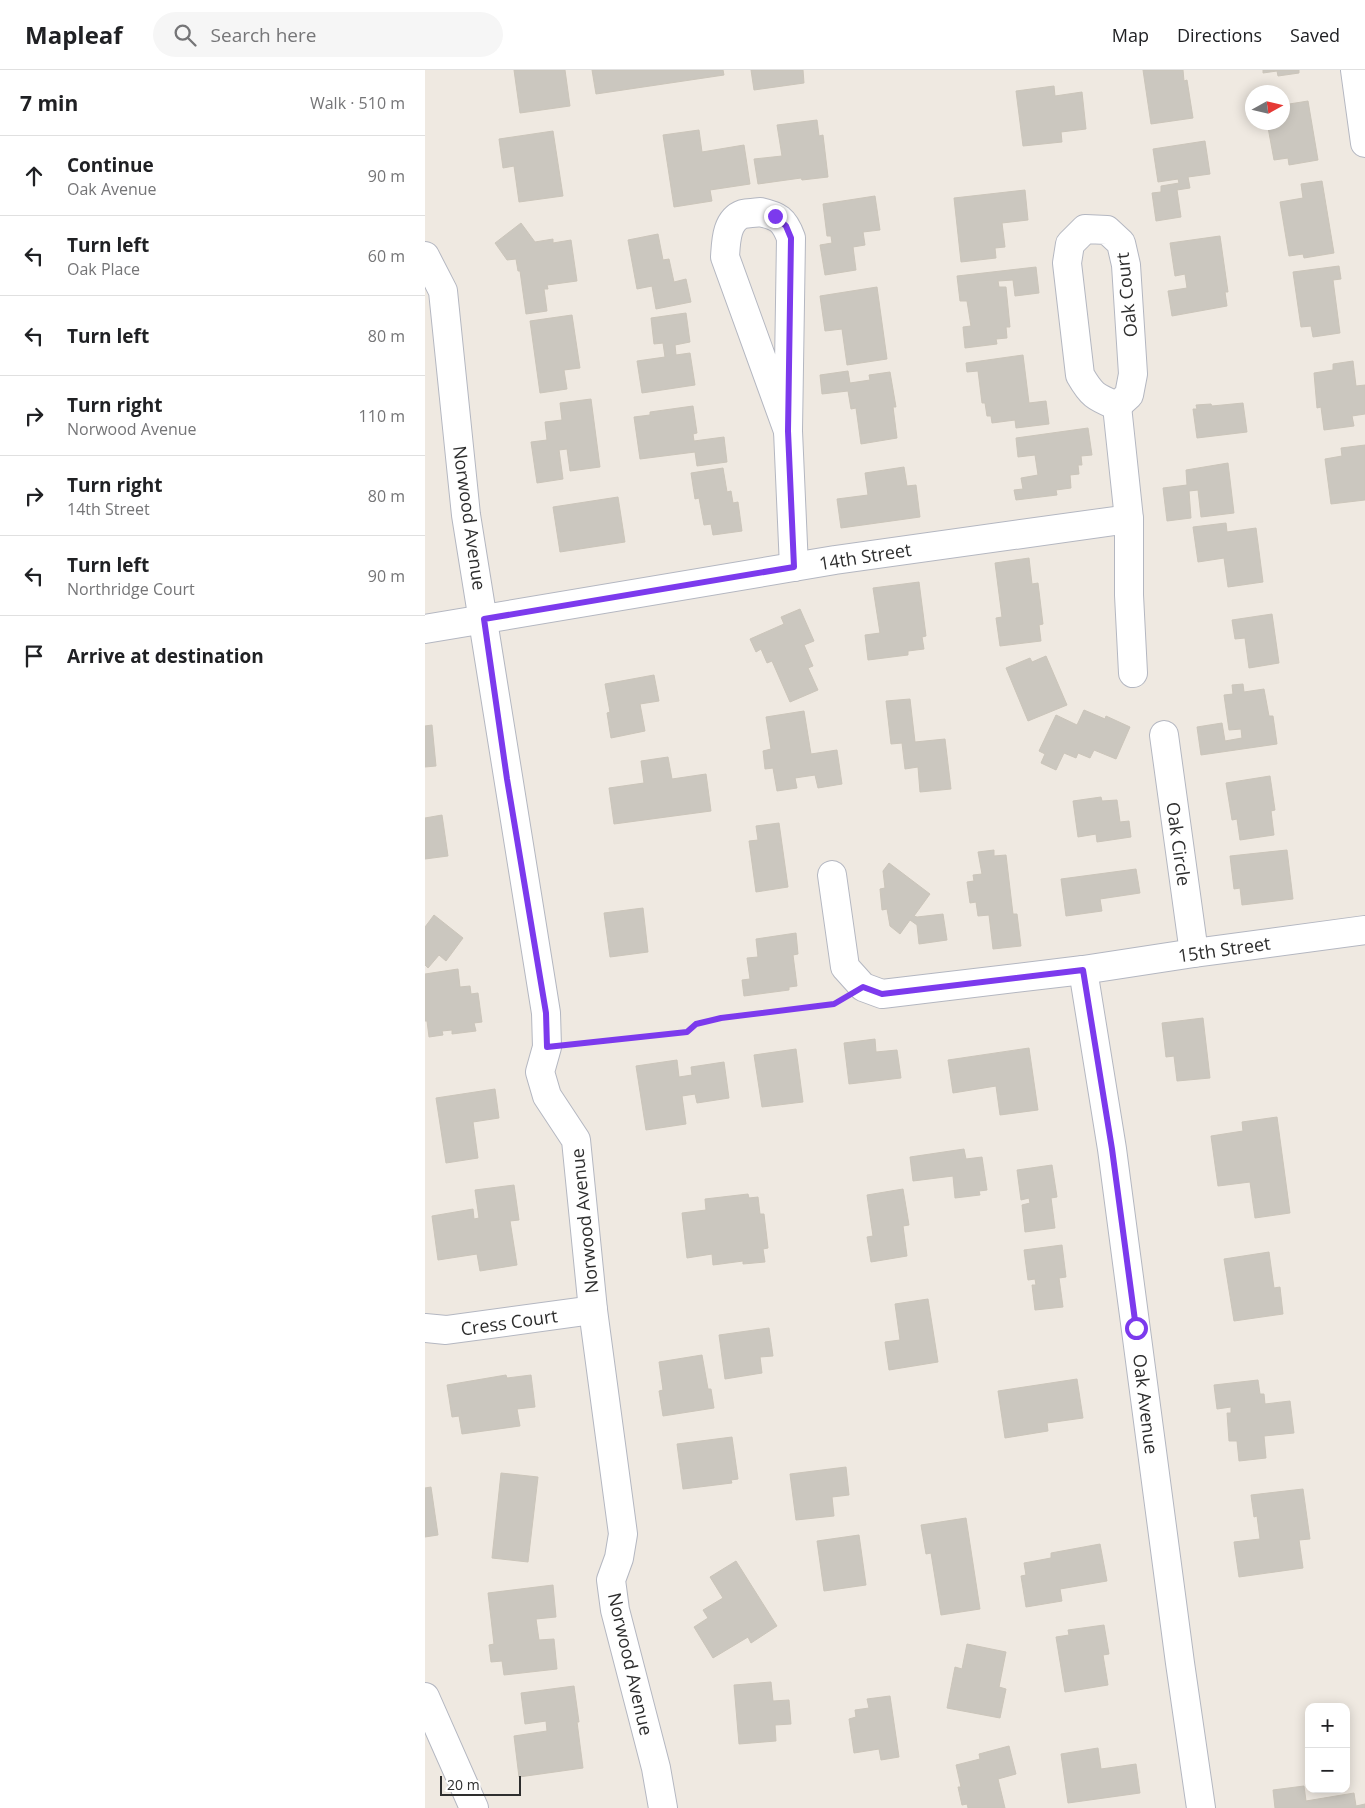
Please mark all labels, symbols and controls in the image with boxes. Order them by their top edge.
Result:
search box [153,12,503,57]
text: Mapleaf [25,18,123,51]
icon: search [171,21,199,49]
text: Search here [211,22,316,48]
text: Map [1112,23,1149,47]
text: Directions [1177,23,1262,47]
text: Saved [1290,23,1340,47]
north arrow [1245,85,1290,130]
text: 7 min [20,89,78,117]
text: Walk · 510 m [310,92,405,114]
text: Continue [67,152,154,178]
icon: ahead [20,162,48,190]
text: 90 m [368,165,405,187]
text: Oak Avenue [67,178,157,200]
route end [764,205,787,228]
text: Turn left [67,232,149,258]
icon: left [20,242,48,270]
text: 60 m [368,245,405,267]
street label: Oak Court [1110,251,1142,339]
text: Oak Place [67,258,140,280]
icon: left [20,322,48,350]
text: Turn left [67,323,149,349]
text: 80 m [368,325,405,347]
text: Turn right [67,392,162,418]
icon: right [20,402,48,430]
text: 110 m [359,405,405,427]
text: Norwood Avenue [67,418,197,440]
street label: Norwood Avenue [448,444,492,592]
text: Turn right [67,472,162,498]
icon: right [20,482,48,510]
text: 80 m [368,485,405,507]
text: 14th Street [67,498,150,520]
street label: 14th Street [817,537,913,575]
text: Turn left [67,552,149,578]
icon: left [20,562,48,590]
text: 90 m [368,565,405,587]
text: Northridge Court [67,578,195,600]
icon: arrive [20,642,48,670]
text: Arrive at destination [67,643,264,669]
street label: Oak Circle [1161,800,1197,888]
street label: 15th Street [1176,931,1272,967]
street label: Norwood Avenue [564,1147,604,1295]
street label: Cress Court [459,1303,559,1341]
route start [1125,1317,1148,1340]
street label: Oak Avenue [1128,1353,1164,1455]
street label: Norwood Avenue [603,1590,659,1738]
map controls [1305,1703,1350,1793]
button: + [1305,1703,1350,1748]
button: − [1305,1748,1350,1793]
scale bar [440,1773,521,1796]
text: 20 m [447,1775,480,1794]

